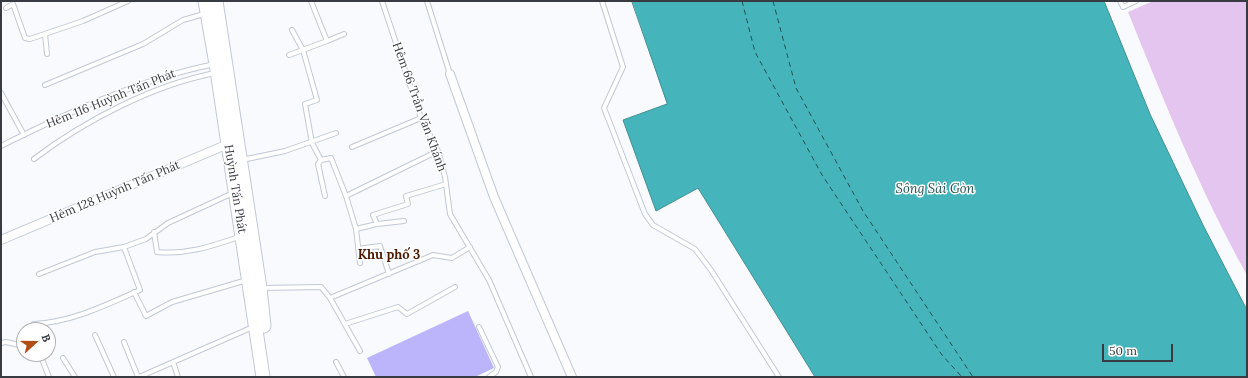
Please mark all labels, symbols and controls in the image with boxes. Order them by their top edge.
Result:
street label: Hẻm 66 Trần Văn Khánh [389,40,449,174]
street label: Hẻm 116 Huỳnh Tấn Phát [44,66,178,132]
street label: Huỳnh Tấn Phát [221,144,249,234]
street label: Hẻm 128 Huỳnh Tấn Phát [48,158,182,226]
water label: Sông Sài Gòn [896,181,974,197]
district label: Khu phố 3 [358,247,420,263]
north arrow [16,322,56,362]
text: B [38,332,54,344]
scale bar [1104,336,1175,362]
text: 50 m [1109,343,1137,358]

